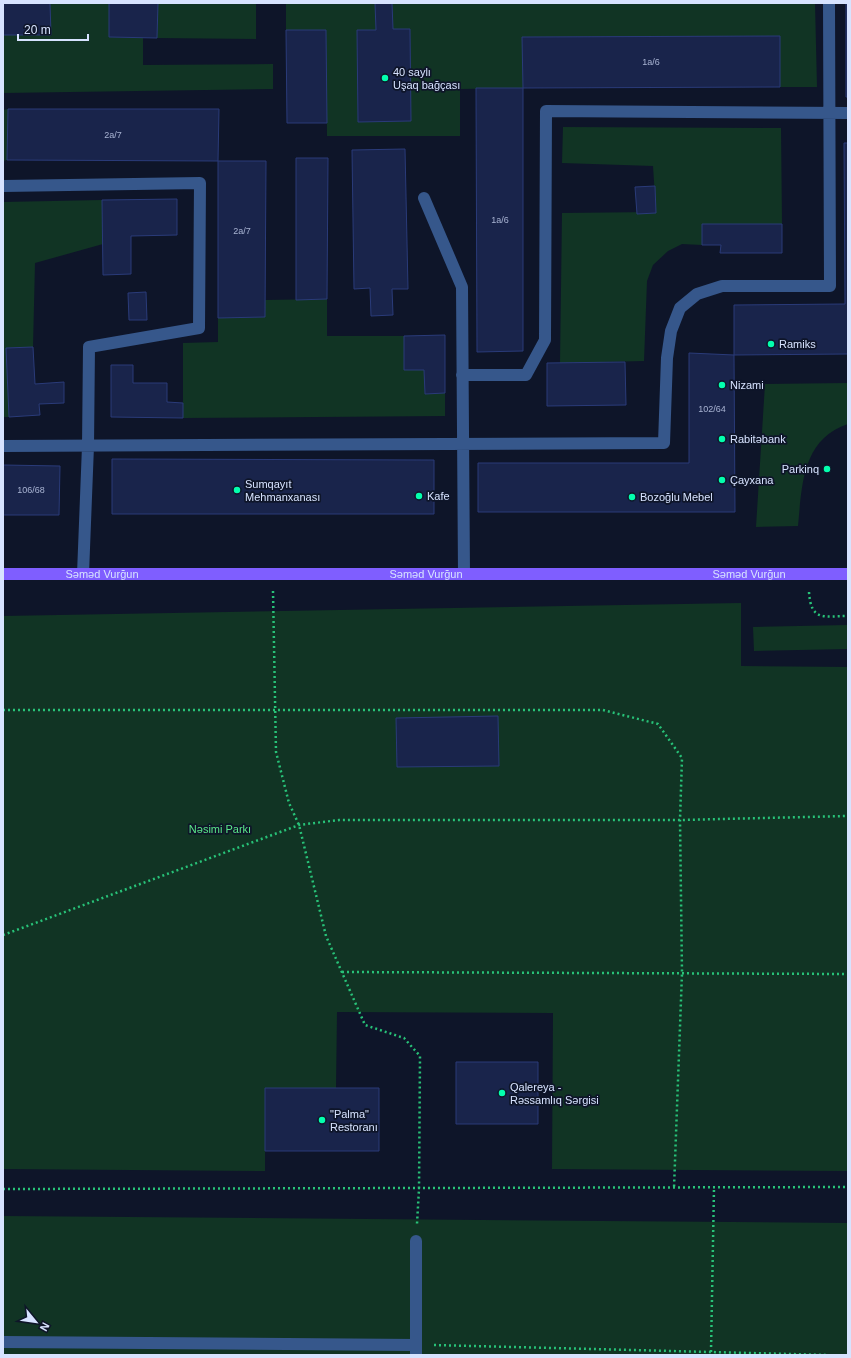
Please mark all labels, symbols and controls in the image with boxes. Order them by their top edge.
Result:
scale bar [18,16,88,42]
text: 20 m [24,23,51,37]
house number: 1a/6 [642,57,660,67]
place label: 40 saylı Uşaq bağçası [393,66,460,91]
marker: 40 saylı Uşaq bağçası [380,73,390,83]
house number: 2a/7 [104,130,122,140]
house number: 1a/6 [491,215,509,225]
house number: 2a/7 [233,226,251,236]
place label: Ramiks [779,338,816,350]
marker: Ramiks [766,339,776,349]
place label: Nizami [730,379,764,391]
marker: Nizami [717,380,727,390]
house number: 102/64 [698,404,726,414]
place label: Rabitəbank [730,433,786,445]
marker: Rabitəbank [717,434,727,444]
place label: Parkinq [782,463,819,475]
marker: Parkinq [822,464,832,474]
place label: Çayxana [730,474,774,486]
marker: Çayxana [717,475,727,485]
place label: Sumqayıt Mehmanxanası [245,478,320,503]
house number: 106/68 [17,485,45,495]
marker: Sumqayıt Mehmanxanası [232,485,242,495]
place label: Kafe [427,490,450,502]
marker: Kafe [414,491,424,501]
place label: Bozoğlu Mebel [640,491,713,503]
marker: Bozoğlu Mebel [627,492,637,502]
street label: Səməd Vurğun [65,568,139,580]
street label: Səməd Vurğun [389,568,463,580]
street label: Səməd Vurğun [712,568,786,580]
park label: Nəsimi Parkı [189,823,251,835]
place label: Qalereya - Rəssamlıq Sərgisi [510,1081,599,1106]
marker: Qalereya - Rəssamlıq Sərgisi [497,1088,507,1098]
place label: "Palma" Restoranı [330,1108,378,1133]
marker: "Palma" Restoranı [317,1115,327,1125]
north arrow [16,1302,56,1342]
text: N [38,1320,52,1333]

